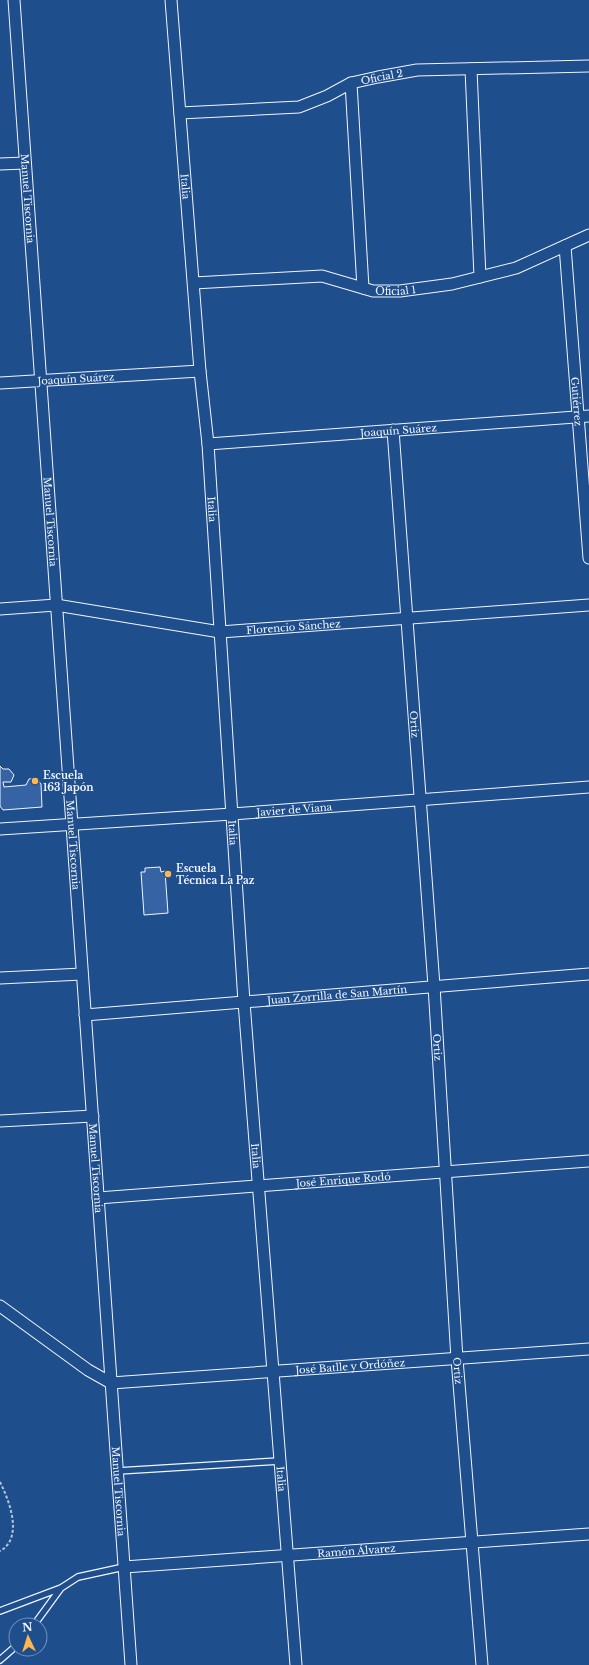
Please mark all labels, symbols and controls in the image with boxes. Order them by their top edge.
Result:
street label: Oficial 2 [360,67,404,88]
street label: Manuel Tiscornia [18,153,37,244]
street label: Italia [178,173,193,200]
street label: Oficial 1 [375,283,417,298]
street label: Joaquín Suárez [35,370,115,388]
street label: Gutiérrez [568,377,585,427]
street label: Joaquín Suárez [358,421,438,440]
street label: Manuel Tiscornia [41,476,60,567]
street label: Italia [204,496,219,523]
street label: Florencio Sánchez [246,617,342,637]
street label: Ortiz [407,710,422,739]
place label: Escuela 163 Japón [43,769,94,794]
marker: Escuela 163 Japón [30,776,40,786]
street label: Manuel Tiscornia [63,800,83,891]
street label: Javier de Viana [254,800,333,819]
street label: Italia [225,819,240,846]
place label: Escuela Técnica La Paz [176,862,255,887]
marker: Escuela Técnica La Paz [163,869,173,879]
street label: Juan Zorrilla de San Martín [265,983,408,1007]
street label: Ortiz [430,1034,445,1062]
street label: Manuel Tiscornia [86,1123,105,1214]
street label: Italia [248,1143,263,1170]
street label: José Enrique Rodó [293,1170,392,1190]
street label: José Batlle y Ordóñez [293,1356,406,1377]
street label: Ortiz [450,1357,465,1385]
street label: Manuel Tiscornia [109,1446,128,1537]
street label: Italia [273,1466,288,1493]
street label: Ramón Álvarez [317,1542,397,1560]
north arrow [8,1617,48,1657]
text: N [22,1620,34,1634]

